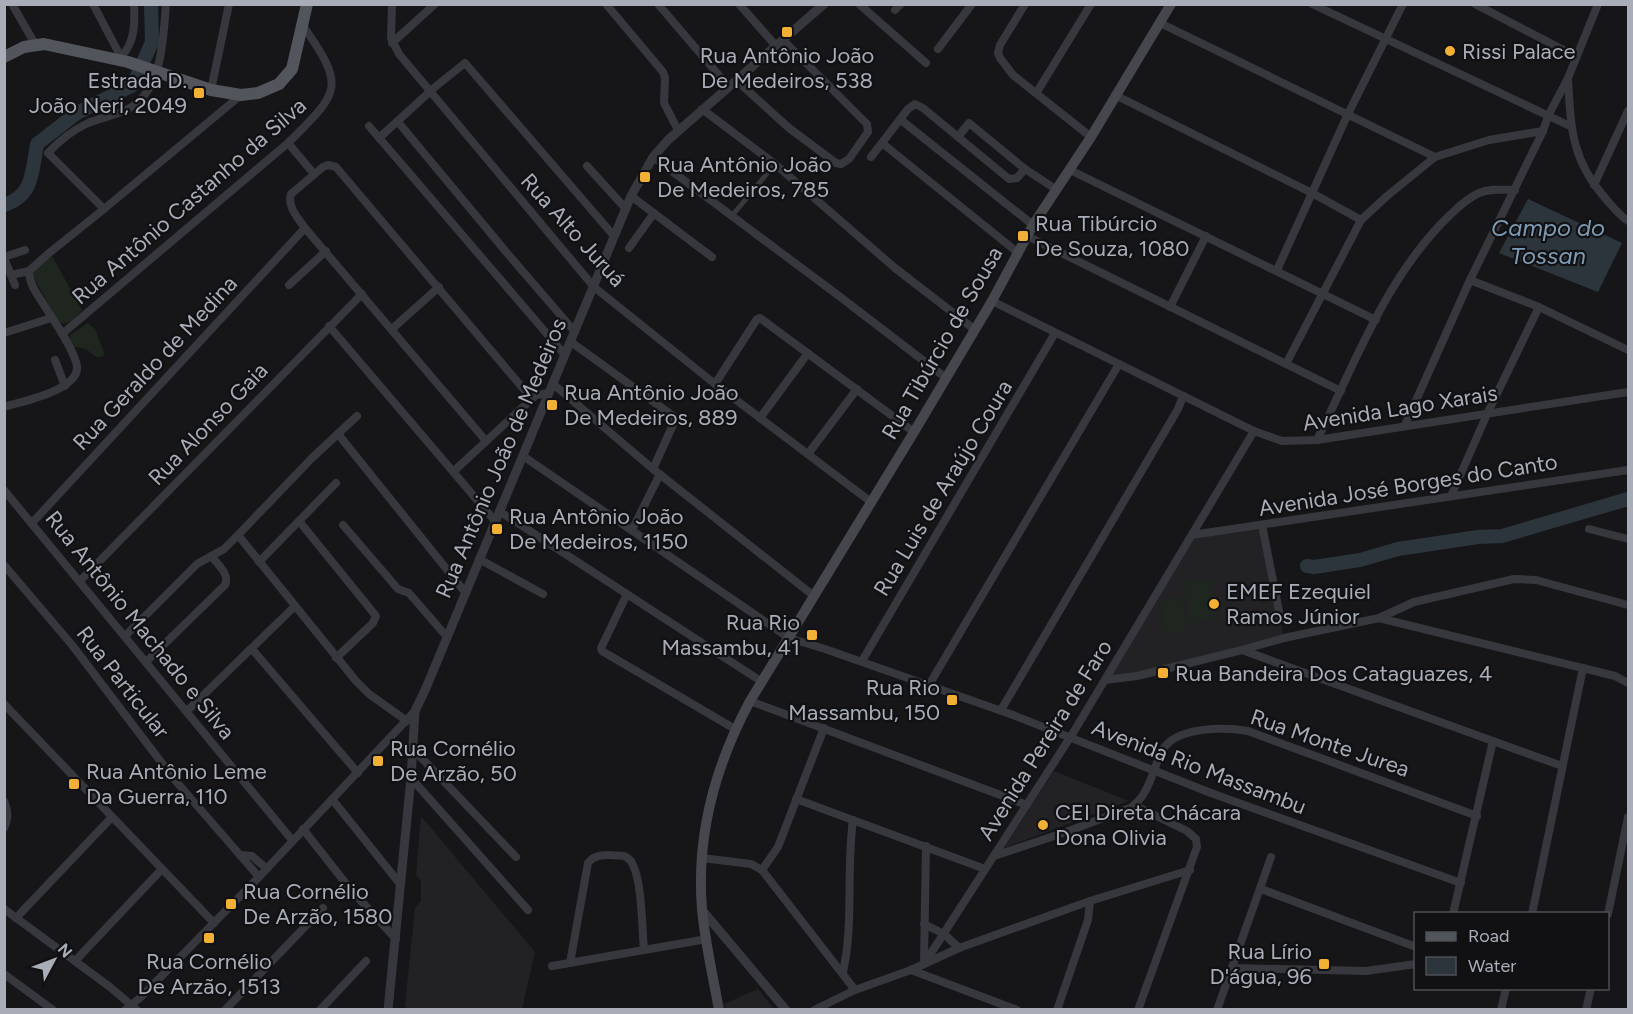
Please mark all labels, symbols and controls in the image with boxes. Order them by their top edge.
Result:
marker: Rua Antônio João De Medeiros, 538 [780,25,794,39]
place label: Rissi Palace [1462,38,1576,65]
place label: Rua Antônio João De Medeiros, 538 [700,42,874,94]
marker: Rissi Palace [1443,44,1457,58]
place label: Estrada D. João Neri, 2049 [29,67,187,119]
marker: Estrada D. João Neri, 2049 [192,86,206,100]
street label: Rua Antônio Castanho da Silva [66,92,312,310]
place label: Rua Antônio João De Medeiros, 785 [657,151,832,203]
street label: Rua Alto Juruá [515,168,631,292]
marker: Rua Antônio João De Medeiros, 785 [638,170,652,184]
place label: Rua Tibúrcio De Souza, 1080 [1035,210,1189,262]
water label: Campo do Tossan [1491,213,1605,270]
marker: Rua Tibúrcio De Souza, 1080 [1016,229,1030,243]
street label: Rua Tibúrcio de Sousa [876,242,1008,444]
street label: Rua Geraldo de Medina [67,270,243,456]
street label: Rua Antônio João de Medeiros [430,314,572,602]
street label: Rua Alonso Gaia [143,357,273,491]
street label: Rua Luis de Araújo Coura [868,375,1018,601]
place label: Rua Antônio João De Medeiros, 889 [564,379,739,431]
street label: Avenida Lago Xarais [1301,379,1499,437]
marker: Rua Antônio João De Medeiros, 889 [545,398,559,412]
street label: Avenida José Borges do Canto [1257,448,1559,522]
place label: Rua Antônio João De Medeiros, 1150 [509,503,688,555]
street label: Rua Antônio Machado e Silva [39,505,241,745]
marker: Rua Antônio João De Medeiros, 1150 [490,522,504,536]
place label: EMEF Ezequiel Ramos Júnior [1226,578,1371,630]
marker: EMEF Ezequiel Ramos Júnior [1207,597,1221,611]
place label: Rua Rio Massambu, 41 [661,609,800,661]
street label: Rua Particular [71,621,176,744]
marker: Rua Rio Massambu, 41 [805,628,819,642]
street label: Avenida Pereira de Faro [972,635,1118,845]
place label: Rua Bandeira Dos Cataguazes, 4 [1175,660,1492,687]
marker: Rua Bandeira Dos Cataguazes, 4 [1156,666,1170,680]
place label: Rua Rio Massambu, 150 [788,674,940,726]
marker: Rua Rio Massambu, 150 [945,693,959,707]
street label: Rua Monte Jurea [1247,703,1413,783]
street label: Avenida Rio Massambu [1088,714,1310,820]
place label: Rua Cornélio De Arzão, 50 [390,735,517,787]
marker: Rua Cornélio De Arzão, 50 [371,754,385,768]
place label: Rua Antônio Leme Da Guerra, 110 [86,758,267,810]
marker: Rua Antônio Leme Da Guerra, 110 [67,777,81,791]
place label: CEI Direta Chácara Dona Olivia [1055,799,1241,851]
marker: CEI Direta Chácara Dona Olivia [1036,818,1050,832]
place label: Rua Cornélio De Arzão, 1580 [243,878,392,930]
marker: Rua Cornélio De Arzão, 1580 [224,897,238,911]
legend [1414,912,1609,990]
text: Road [1468,925,1509,947]
north arrow [24,930,84,990]
marker: Rua Cornélio De Arzão, 1513 [202,931,216,945]
place label: Rua Lírio D'água, 96 [1210,938,1312,990]
text: N [54,940,76,961]
place label: Rua Cornélio De Arzão, 1513 [138,948,280,1000]
text: Water [1468,955,1516,977]
marker: Rua Lírio D'água, 96 [1317,957,1331,971]

